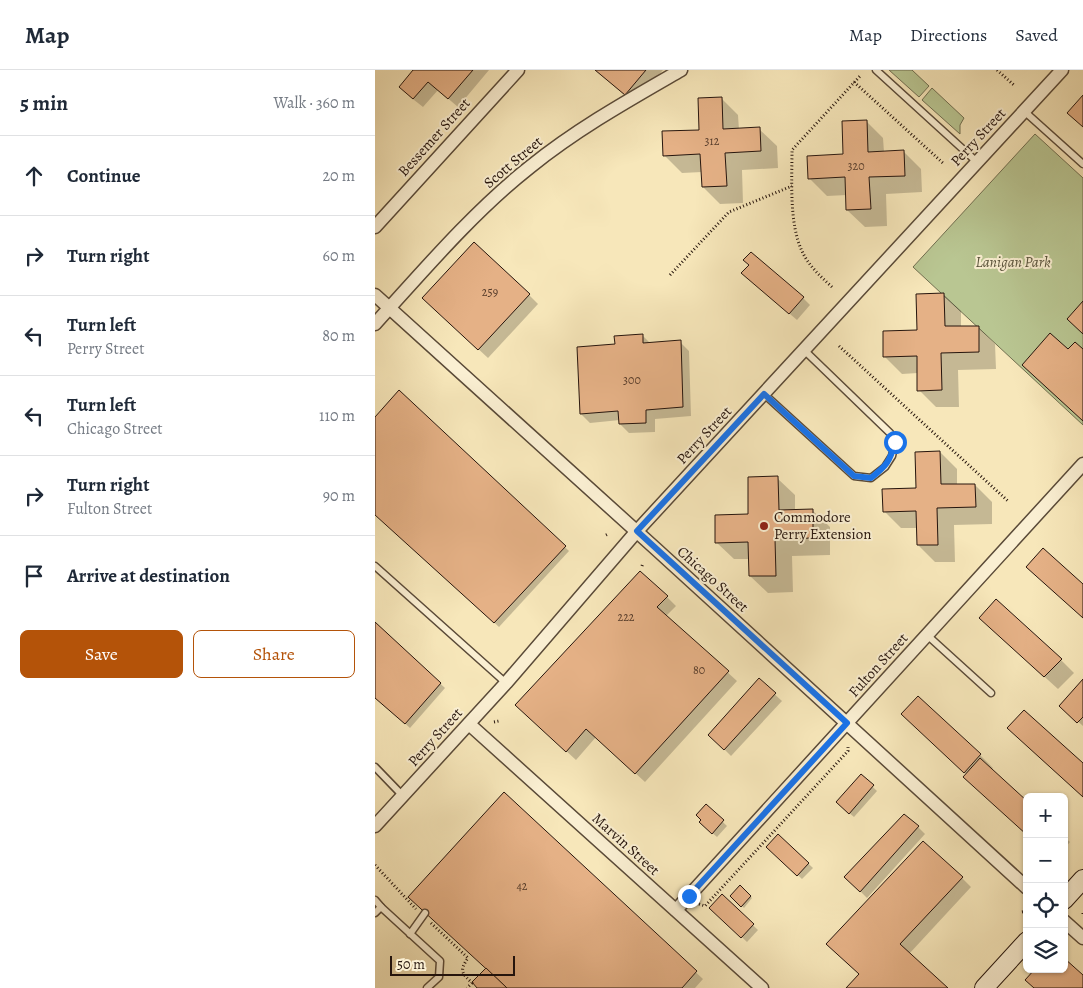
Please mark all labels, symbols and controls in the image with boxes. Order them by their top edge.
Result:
text: Map [25,19,69,51]
text: Map [849,23,882,47]
text: Directions [910,23,987,47]
text: Saved [1015,23,1058,47]
text: 5 min [20,89,68,117]
text: Walk · 360 m [273,92,355,114]
street label: Bessemer Street [393,93,475,181]
street label: Perry Street [946,104,1010,170]
street label: Scott Street [479,131,547,192]
house number: 312 [705,133,720,149]
house number: 320 [847,158,865,174]
icon: ahead [20,162,48,190]
text: Continue [67,163,141,189]
text: 20 m [322,165,355,187]
icon: right [20,242,48,270]
text: Turn right [67,243,149,269]
text: 60 m [323,245,355,267]
park label: Lanigan Park [975,252,1051,272]
house number: 259 [482,284,498,300]
text: Turn left [67,312,136,338]
icon: left [20,322,48,350]
text: 80 m [322,325,355,347]
text: Perry Street [67,338,144,360]
house number: 300 [623,372,641,388]
text: Turn left [67,392,136,418]
icon: left [20,402,48,430]
street label: Perry Street [672,402,736,468]
text: 110 m [319,405,355,427]
text: Chicago Street [67,418,163,440]
route start [884,431,907,454]
text: Turn right [67,472,149,498]
icon: right [20,482,48,510]
text: 90 m [323,485,355,507]
text: Fulton Street [67,498,152,520]
place label: Commodore Perry Extension [774,507,872,544]
marker: Commodore Perry Extension [758,520,770,532]
street label: Chicago Street [673,542,753,616]
icon: arrive [20,562,48,590]
text: Arrive at destination [67,563,230,589]
house number: 222 [617,609,635,625]
street label: Fulton Street [844,629,912,701]
button: Save [20,630,183,678]
button: Share [193,630,355,678]
house number: 80 [693,662,705,678]
street label: Perry Street [403,703,467,771]
map controls [1023,793,1068,973]
button: + [1023,793,1068,838]
street label: Marvin Street [588,808,664,880]
button: − [1023,838,1068,883]
house number: 42 [516,878,528,894]
button: locate [1023,883,1068,928]
route end [678,885,701,908]
button: layers [1023,928,1068,973]
scale bar [390,953,515,976]
text: 50 m [397,955,425,974]

